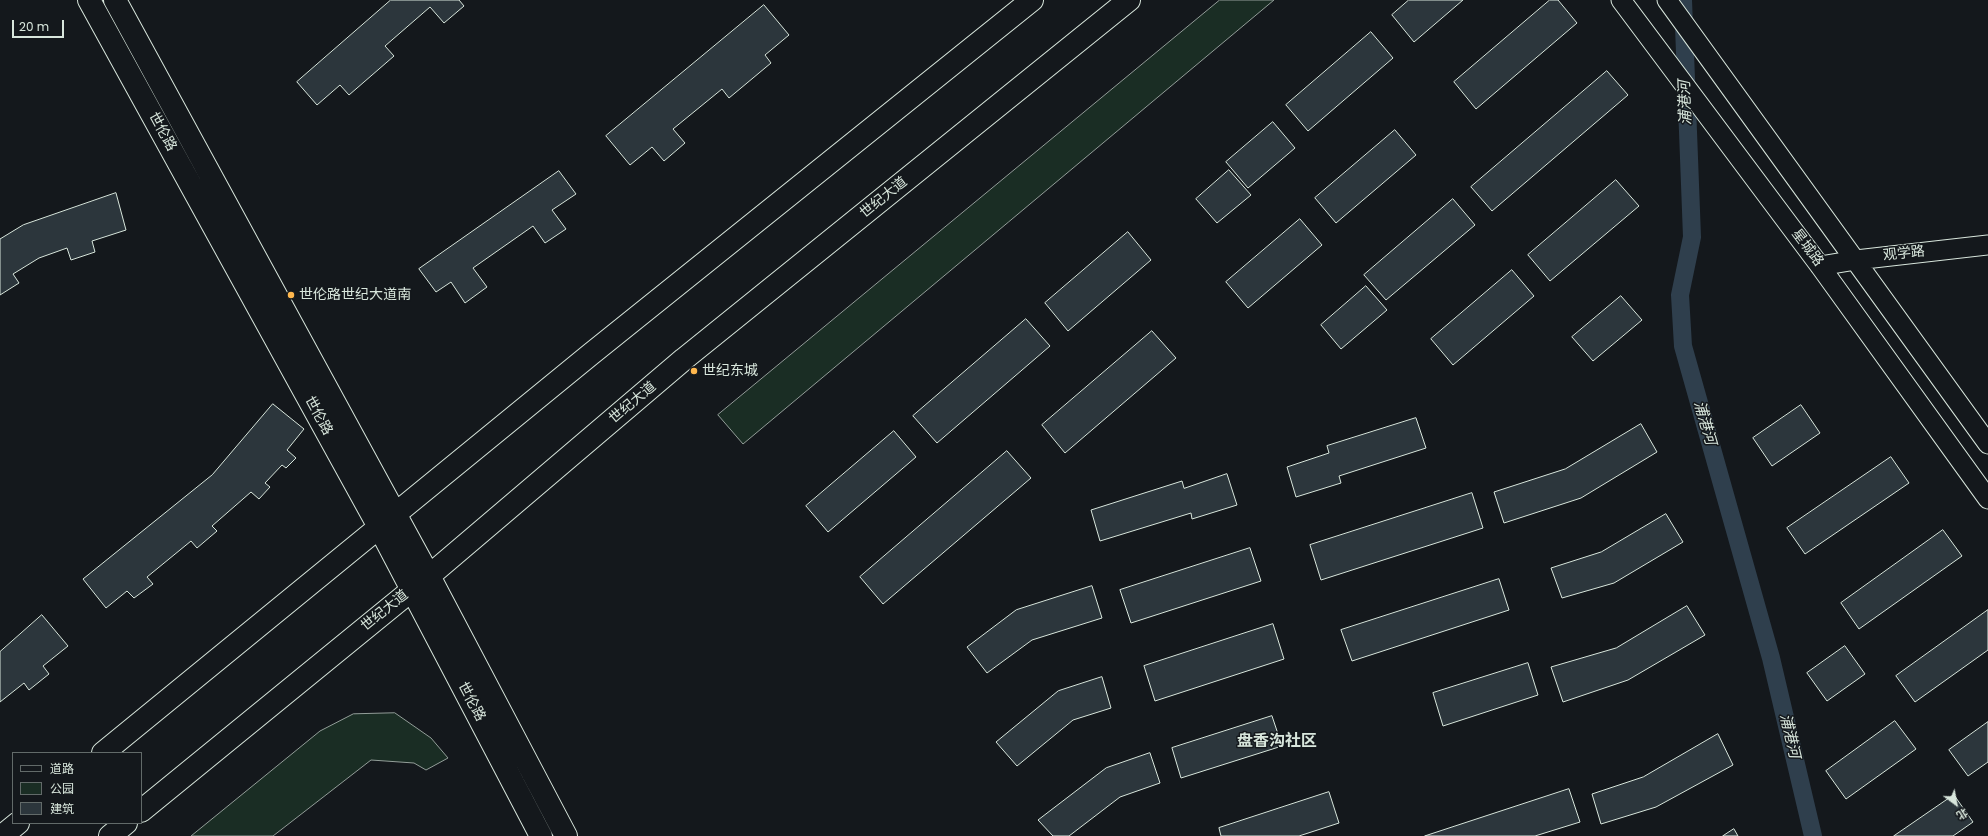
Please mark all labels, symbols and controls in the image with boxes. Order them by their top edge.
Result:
scale bar [14,12,66,38]
text: 20 m [19,18,49,35]
water label: 浦港河 [1676,80,1696,126]
street label: 世伦路 [144,110,180,154]
street label: 世纪大道 [857,174,911,222]
street label: 星城路 [1788,226,1826,270]
street label: 观学路 [1882,243,1926,265]
place label: 世伦路世纪大道南 [299,287,411,303]
marker: 世伦路世纪大道南 [286,290,296,300]
place label: 世纪东城 [702,363,758,379]
marker: 世纪东城 [689,366,699,376]
street label: 世纪大道 [606,379,660,427]
street label: 世伦路 [300,394,336,438]
water label: 浦港河 [1689,399,1719,447]
street label: 世纪大道 [358,587,412,635]
street label: 世伦路 [454,680,488,724]
water label: 浦港河 [1775,712,1803,760]
district label: 盘香沟社区 [1237,732,1317,752]
legend [12,752,142,824]
text: 道路 [50,760,74,777]
text: 公园 [50,780,74,797]
north arrow [1936,784,1976,824]
text: 建筑 [50,800,74,817]
text: 北 [1953,804,1971,824]

